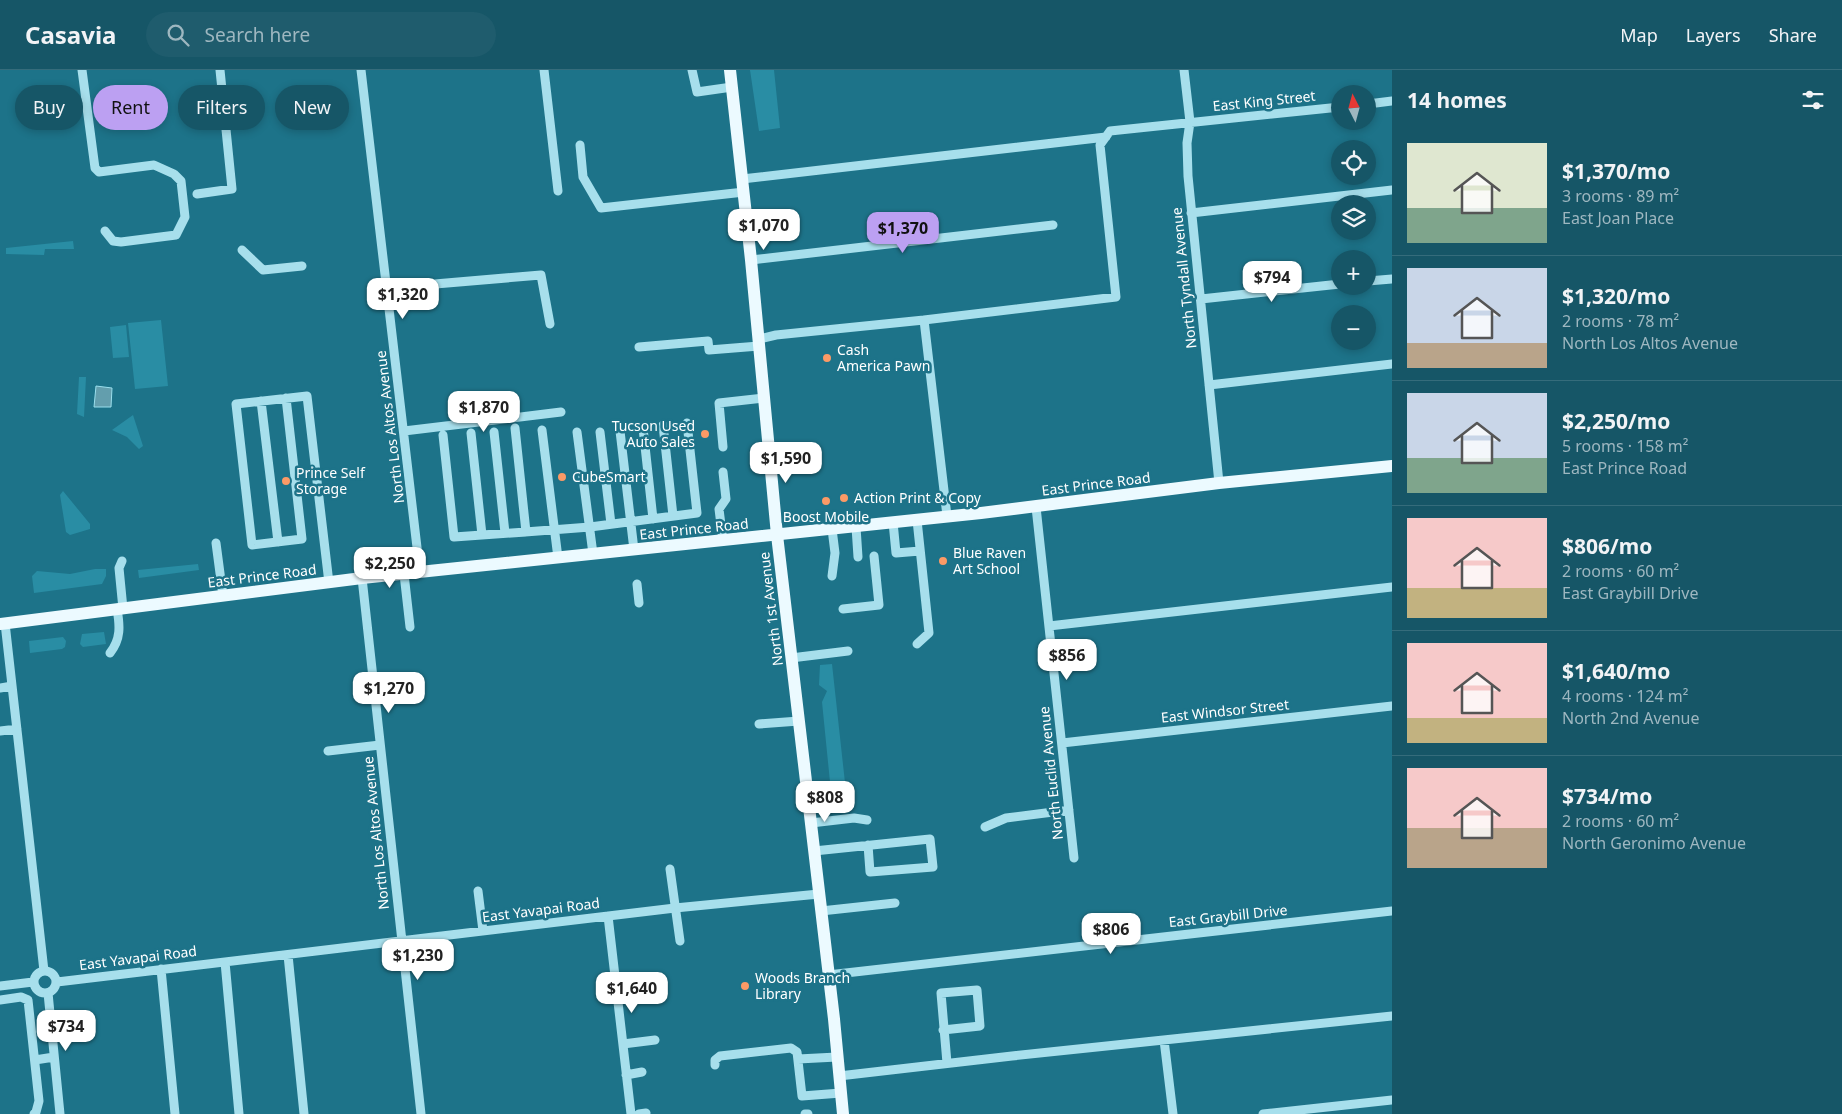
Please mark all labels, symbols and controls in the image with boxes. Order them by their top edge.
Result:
search box [146,12,496,57]
text: Casavia [25,18,116,51]
icon: search [164,21,192,49]
text: Search here [204,22,310,48]
text: Map [1620,23,1658,47]
text: Layers [1686,23,1741,47]
text: Share [1769,23,1817,47]
chip: Buy [15,85,83,130]
chip: Rent [93,85,168,130]
chip: Filters [178,85,265,130]
chip: New [275,85,349,130]
north arrow [1331,85,1376,130]
map controls [1331,85,1376,350]
street label: East King Street [1212,86,1316,115]
text: 14 homes [1407,86,1507,114]
icon: filters [1799,86,1827,114]
button: locate [1331,140,1376,185]
text: $1,370/mo [1562,157,1670,185]
icon: home [1447,163,1507,223]
text: 3 rooms · 89 m² [1562,185,1679,207]
button: layers [1331,195,1376,240]
street label: North Tyndall Avenue [1167,206,1200,350]
text: East Joan Place [1562,207,1674,229]
pin: $1,070 [723,208,805,251]
pin: $1,370 [862,212,944,254]
text: $1,070 [739,214,789,236]
text: $1,370 [878,217,928,239]
button: + [1331,250,1376,295]
pin: $794 [1242,260,1302,303]
text: $794 [1254,266,1290,288]
pin: $1,320 [362,278,444,320]
text: $1,320/mo [1562,282,1670,310]
text: $1,320 [378,283,428,305]
icon: home [1447,288,1507,348]
button: − [1331,305,1376,350]
text: 2 rooms · 78 m² [1562,310,1679,332]
text: North Los Altos Avenue [1562,332,1738,354]
place label: Cash America Pawn [837,340,931,375]
street label: North Los Altos Avenue [371,349,408,505]
marker: Cash America Pawn [821,352,833,364]
pin: $1,870 [443,390,525,433]
text: $1,870 [459,396,509,418]
text: $2,250/mo [1562,407,1670,435]
icon: home [1447,413,1507,473]
place label: Tucson Used Auto Sales [612,416,695,451]
marker: Tucson Used Auto Sales [699,428,711,440]
text: 5 rooms · 158 m² [1562,435,1688,457]
pin: $1,590 [745,442,827,484]
text: $1,590 [761,447,811,469]
text: East Prince Road [1562,457,1687,479]
place label: Prince Self Storage [296,463,366,498]
place label: CubeSmart [572,467,645,486]
street label: East Prince Road [1040,467,1151,500]
marker: CubeSmart [556,471,568,483]
marker: Prince Self Storage [280,475,292,487]
place label: Action Print & Copy [854,488,982,507]
marker: Action Print & Copy [838,492,850,504]
marker: Boost Mobile [820,495,832,507]
place label: Boost Mobile [783,507,869,526]
street label: East Prince Road [639,513,749,544]
text: $806/mo [1562,532,1652,560]
icon: home [1447,538,1507,598]
place label: Blue Raven Art School [953,543,1026,578]
pin: $2,250 [349,546,431,589]
street label: North 1st Avenue [754,551,787,667]
text: $2,250 [365,552,415,574]
marker: Blue Raven Art School [937,555,949,567]
street label: East Prince Road [206,559,317,592]
text: 2 rooms · 60 m² [1562,560,1679,582]
text: East Graybill Drive [1562,582,1699,604]
pin: $856 [1037,638,1097,681]
text: $856 [1049,644,1085,666]
text: $1,640/mo [1562,657,1670,685]
icon: home [1447,663,1507,723]
pin: $1,270 [348,672,430,714]
text: $1,270 [364,677,414,699]
text: 4 rooms · 124 m² [1562,685,1688,707]
street label: East Windsor Street [1160,694,1290,727]
street label: North Euclid Avenue [1034,705,1067,841]
text: North 2nd Avenue [1562,707,1700,729]
street label: North Los Altos Avenue [358,755,393,911]
pin: $808 [795,780,855,823]
text: $734/mo [1562,782,1652,810]
text: $808 [807,786,843,808]
icon: home [1447,788,1507,848]
text: 2 rooms · 60 m² [1562,810,1679,832]
text: North Geronimo Avenue [1562,832,1746,854]
street label: East Yavapai Road [481,893,601,926]
street label: East Graybill Drive [1168,900,1288,931]
pin: $806 [1081,912,1141,955]
text: $806 [1093,918,1129,940]
pin: $1,230 [377,938,459,981]
street label: East Yavapai Road [78,941,198,974]
text: $1,230 [393,944,443,966]
place label: Woods Branch Library [755,968,850,1003]
pin: $1,640 [591,972,673,1014]
text: $1,640 [607,977,657,999]
marker: Woods Branch Library [739,980,751,992]
pin: $734 [36,1010,96,1052]
text: $734 [48,1015,84,1037]

